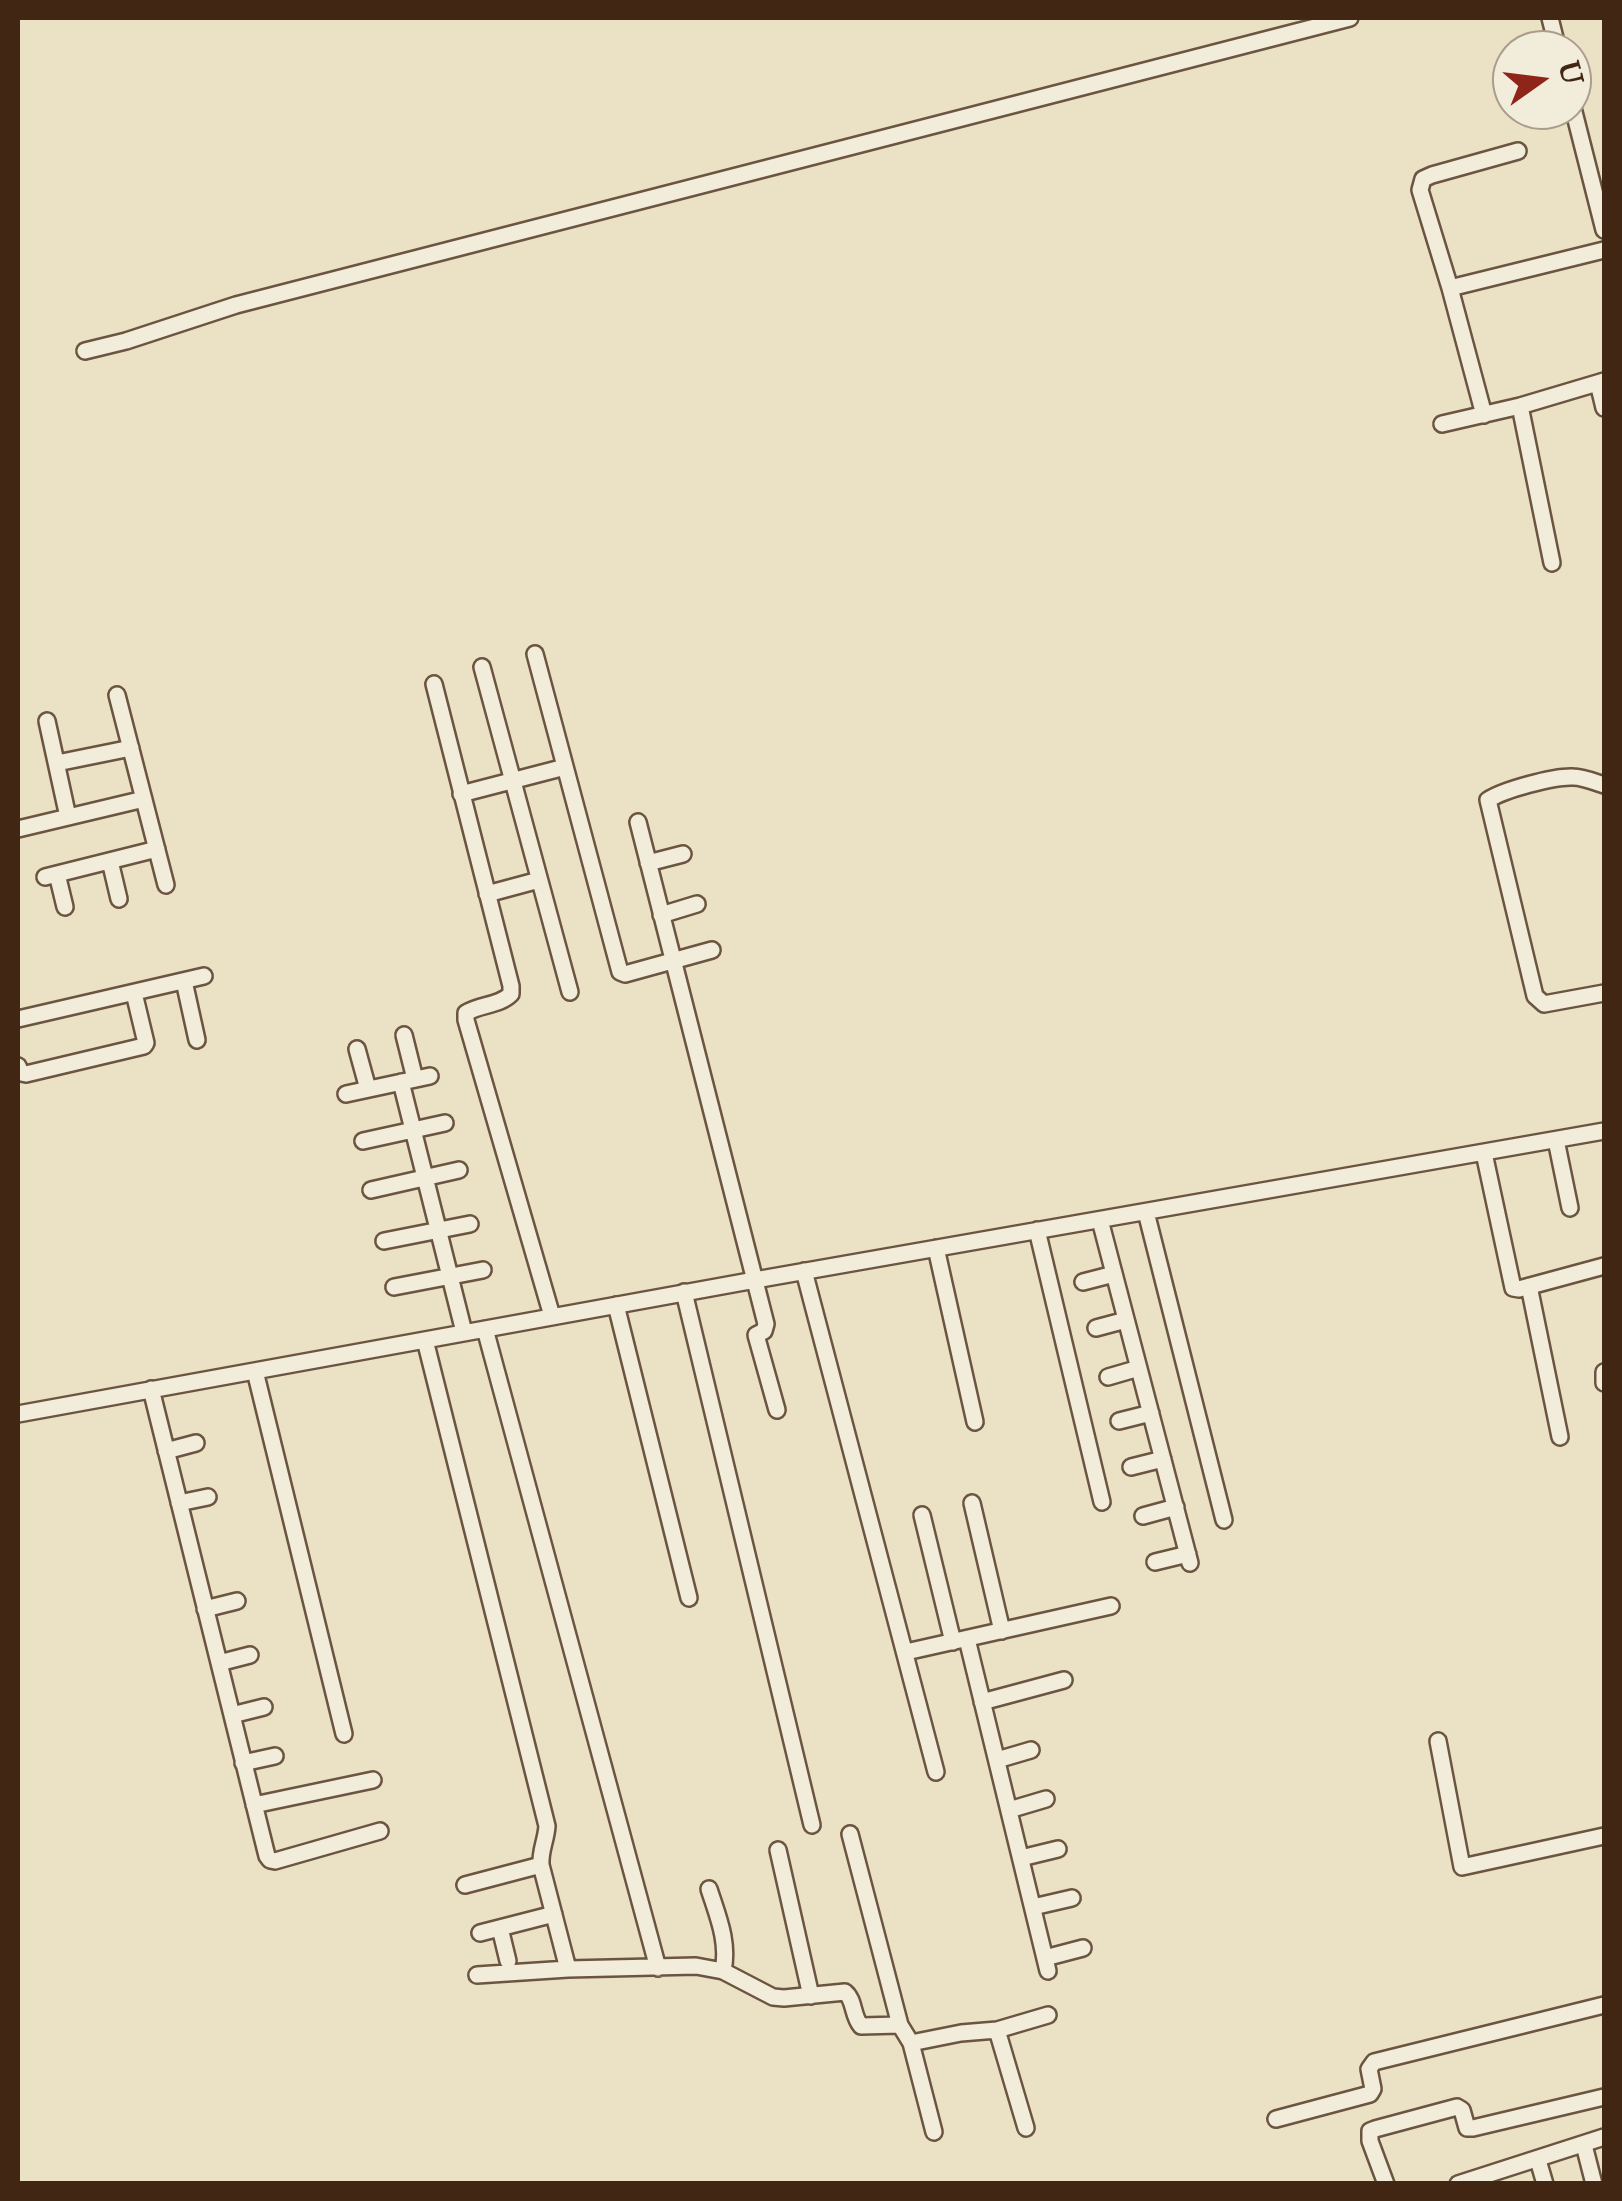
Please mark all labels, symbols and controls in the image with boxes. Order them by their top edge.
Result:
north arrow [1492,30,1592,130]
text: U [1550,57,1589,89]

